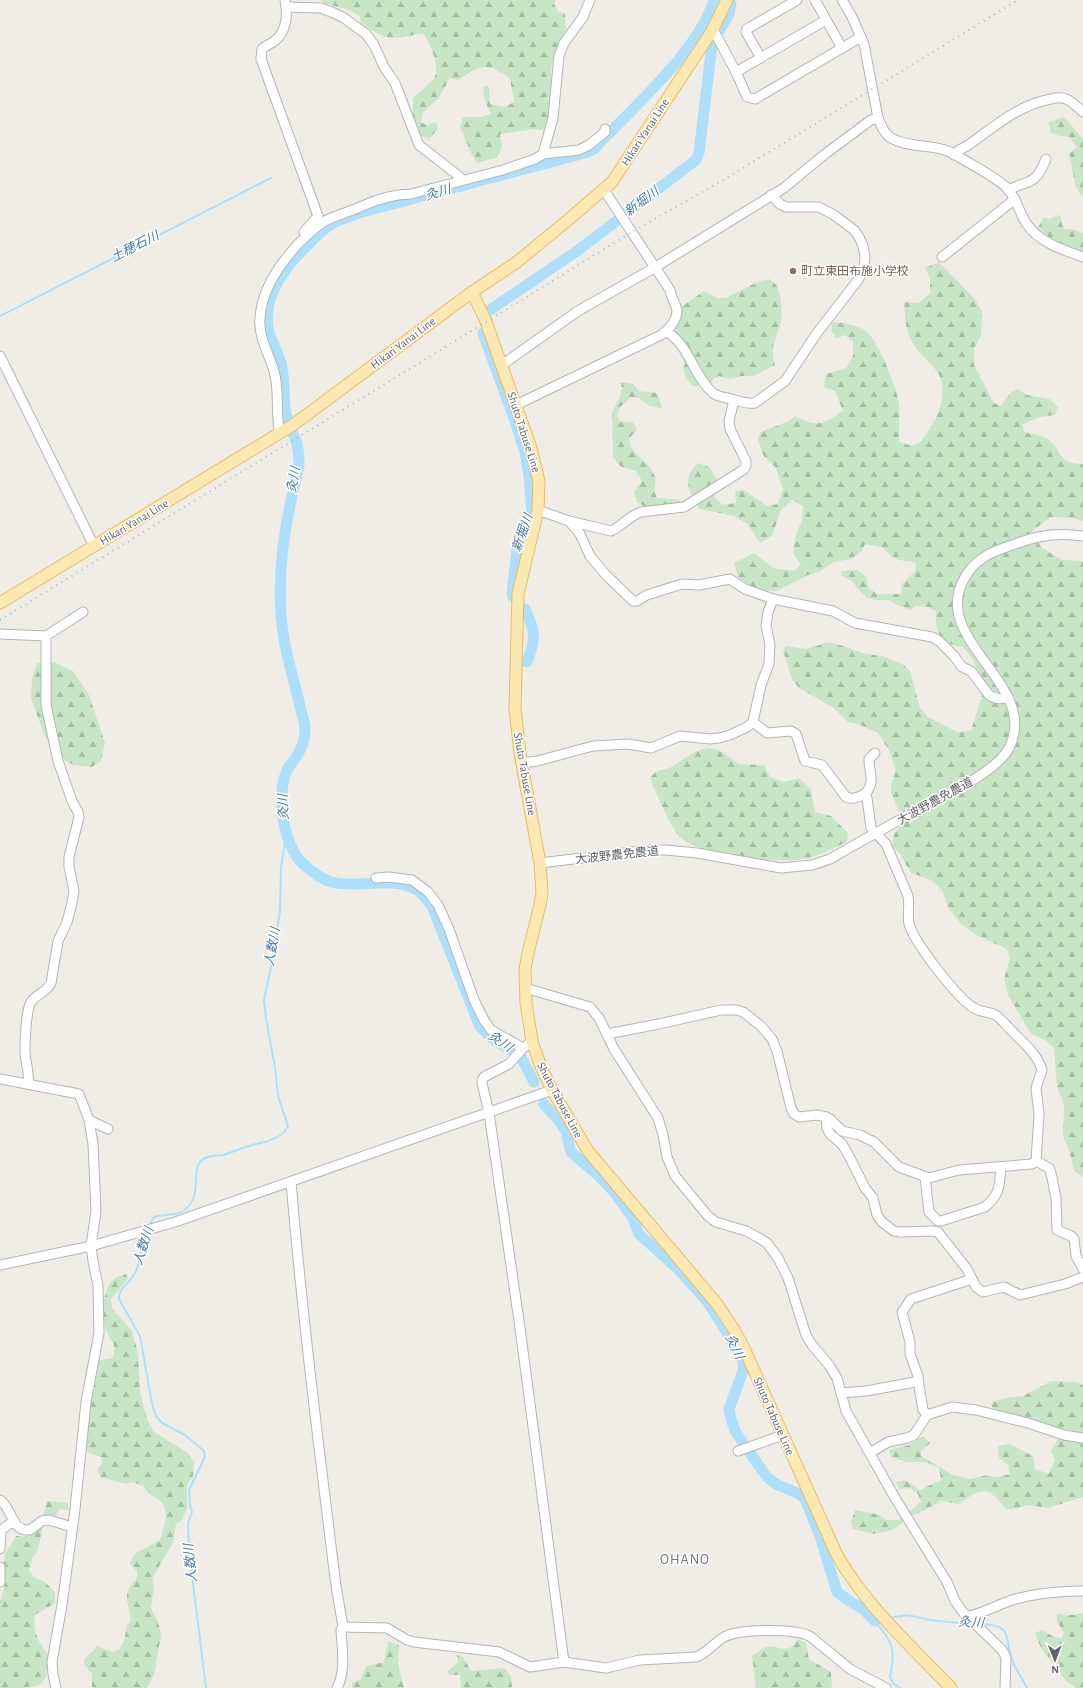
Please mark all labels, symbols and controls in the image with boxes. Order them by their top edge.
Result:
street label: Hikari Yanai Line [619,96,671,168]
water label: 灸川 [423,182,454,203]
water label: 新堀川 [622,183,663,219]
water label: 土穂石川 [108,228,163,265]
place label: 町立東田布施小学校 [801,264,909,277]
marker: 町立東田布施小学校 [788,266,798,276]
street label: Hikari Yanai Line [368,315,438,371]
street label: Shuto Tabuse Line [505,390,543,474]
water label: 灸川 [284,464,303,494]
street label: Hikari Yanai Line [98,497,170,547]
water label: 新堀川 [510,510,536,554]
street label: Shuto Tabuse Line [512,732,538,816]
street label: 大波野農免農道 [895,775,975,827]
water label: 灸川 [276,792,291,820]
street label: 大波野農免農道 [574,844,659,865]
water label: 人数川 [262,925,283,967]
water label: 灸川 [486,1028,517,1056]
street label: Shuto Tabuse Line [535,1060,585,1140]
water label: 人数川 [131,1223,157,1267]
water label: 灸川 [722,1332,747,1363]
street label: Shuto Tabuse Line [751,1375,797,1457]
water label: 人数川 [181,1541,200,1583]
district label: OHANO [660,1553,710,1567]
water label: 灸川 [958,1615,986,1630]
north arrow [1035,1640,1075,1680]
text: N [1051,1664,1059,1675]

